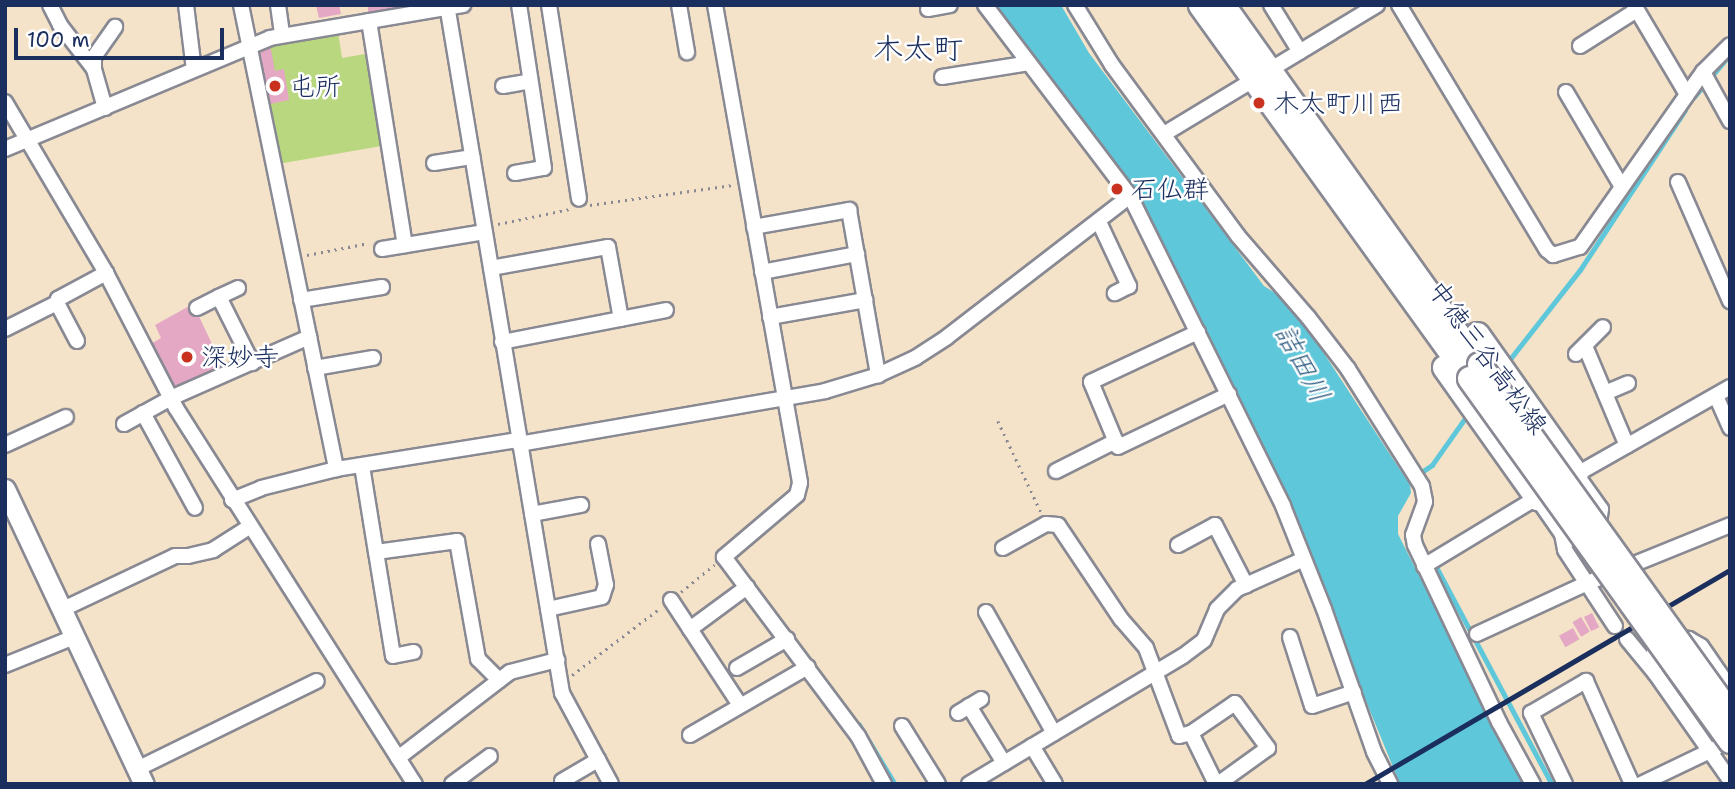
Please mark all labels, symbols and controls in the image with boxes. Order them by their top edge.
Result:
scale bar [18,14,228,58]
text: 100 m [27,26,90,54]
district label: 木太町 [873,31,963,67]
place label: 屯所 [289,70,341,102]
marker: 屯所 [267,78,283,94]
place label: 木太町川西 [1273,87,1403,119]
marker: 木太町川西 [1251,95,1267,111]
place label: 石仏群 [1131,173,1209,205]
marker: 石仏群 [1109,181,1125,197]
street label: 中徳三谷高松線 [1422,274,1554,440]
water label: 詰田川 [1268,318,1338,408]
place label: 深妙寺 [201,341,279,373]
marker: 深妙寺 [179,349,195,365]

